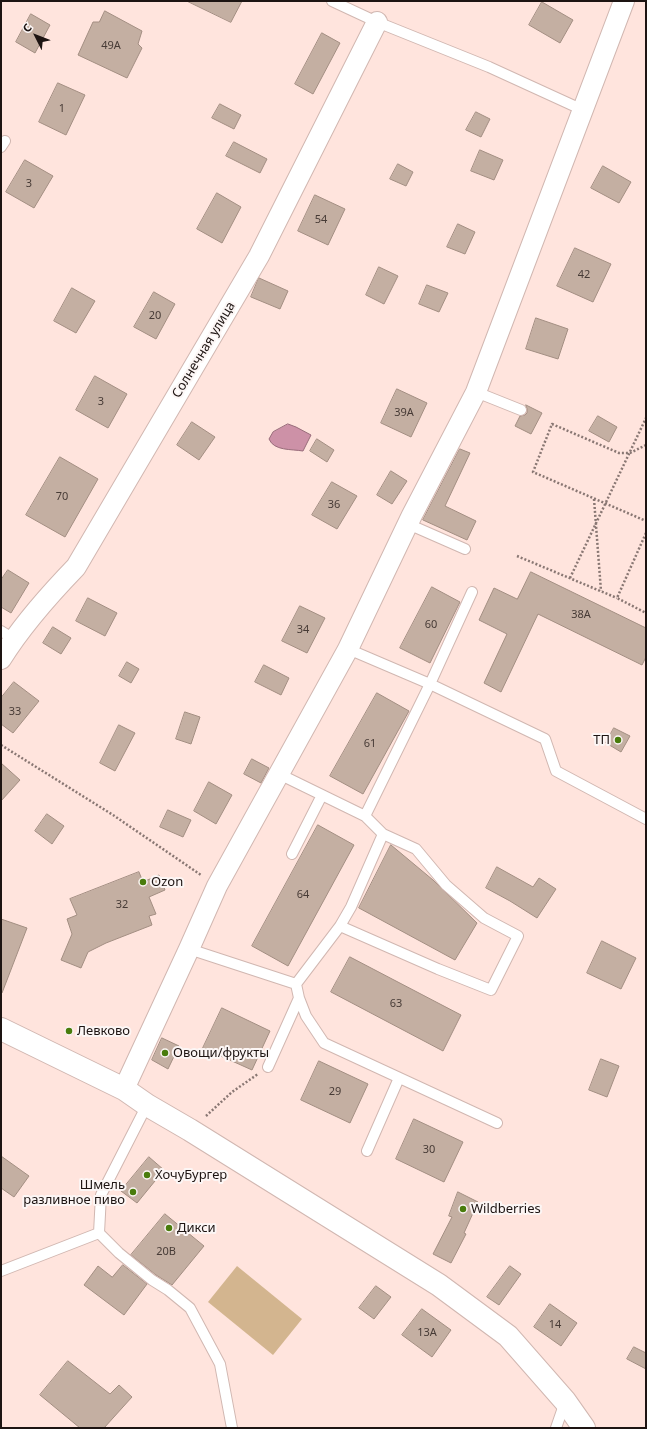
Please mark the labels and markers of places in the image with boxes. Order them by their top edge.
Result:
place label: ТП [593,732,610,748]
marker: ТП [613,735,623,745]
place label: Ozon [151,874,183,890]
marker: Ozon [138,877,148,887]
place label: Левково [77,1023,130,1039]
marker: Левково [64,1026,74,1036]
place label: Овощи/фрукты [173,1045,269,1061]
marker: Овощи/фрукты [160,1048,170,1058]
place label: ХочуБургер [155,1167,227,1183]
marker: ХочуБургер [142,1170,152,1180]
place label: Шмель разливное пиво [23,1177,125,1208]
marker: Шмель разливное пиво [128,1187,138,1197]
place label: Wildberries [471,1201,541,1217]
marker: Wildberries [458,1204,468,1214]
place label: Дикси [177,1220,216,1236]
marker: Дикси [164,1223,174,1233]

